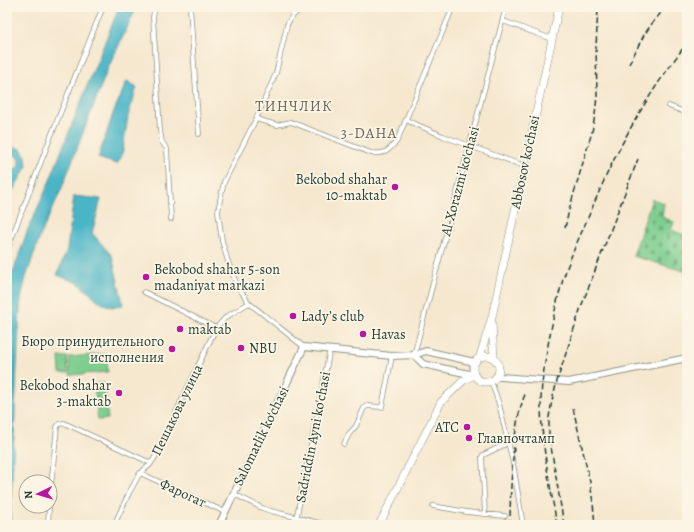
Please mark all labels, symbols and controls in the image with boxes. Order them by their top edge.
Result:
district label: ТИНЧЛИК [255,96,333,116]
street label: Abbosov ko'chasi [506,113,544,212]
district label: 3-DAHA [341,123,397,143]
street label: Al-Xorazmi ko'chasi [436,124,484,239]
place label: Bekobod shahar 10-maktab [295,170,388,205]
marker: Bekobod shahar 10-maktab [390,182,400,192]
place label: Bekobod shahar 5-son madaniyat markazi [154,260,280,295]
marker: Bekobod shahar 5-son madaniyat markazi [141,272,151,282]
place label: Lady’s club [301,307,364,326]
marker: Lady’s club [288,311,298,321]
place label: maktab [188,320,231,339]
marker: maktab [175,324,185,334]
place label: Havas [371,325,406,344]
marker: Havas [358,329,368,339]
place label: Бюро принудительного исполнения [21,332,164,367]
place label: NBU [249,339,277,358]
marker: NBU [236,343,246,353]
marker: Бюро принудительного исполнения [167,344,177,354]
street label: Пешакова улица [147,361,208,459]
street label: Sadriddin Ayni ko'chasi [291,370,335,504]
place label: Bekobod shahar 3-maktab [19,376,112,411]
street label: Salomatlik ko‘chasi [229,383,293,489]
marker: Bekobod shahar 3-maktab [114,388,124,398]
place label: АТС [434,418,459,437]
marker: АТС [462,422,472,432]
place label: Главпочтамп [477,429,555,448]
marker: Главпочтамп [464,433,474,443]
north arrow [18,474,58,514]
street label: Фарогат [157,474,209,512]
text: N [21,490,36,499]

